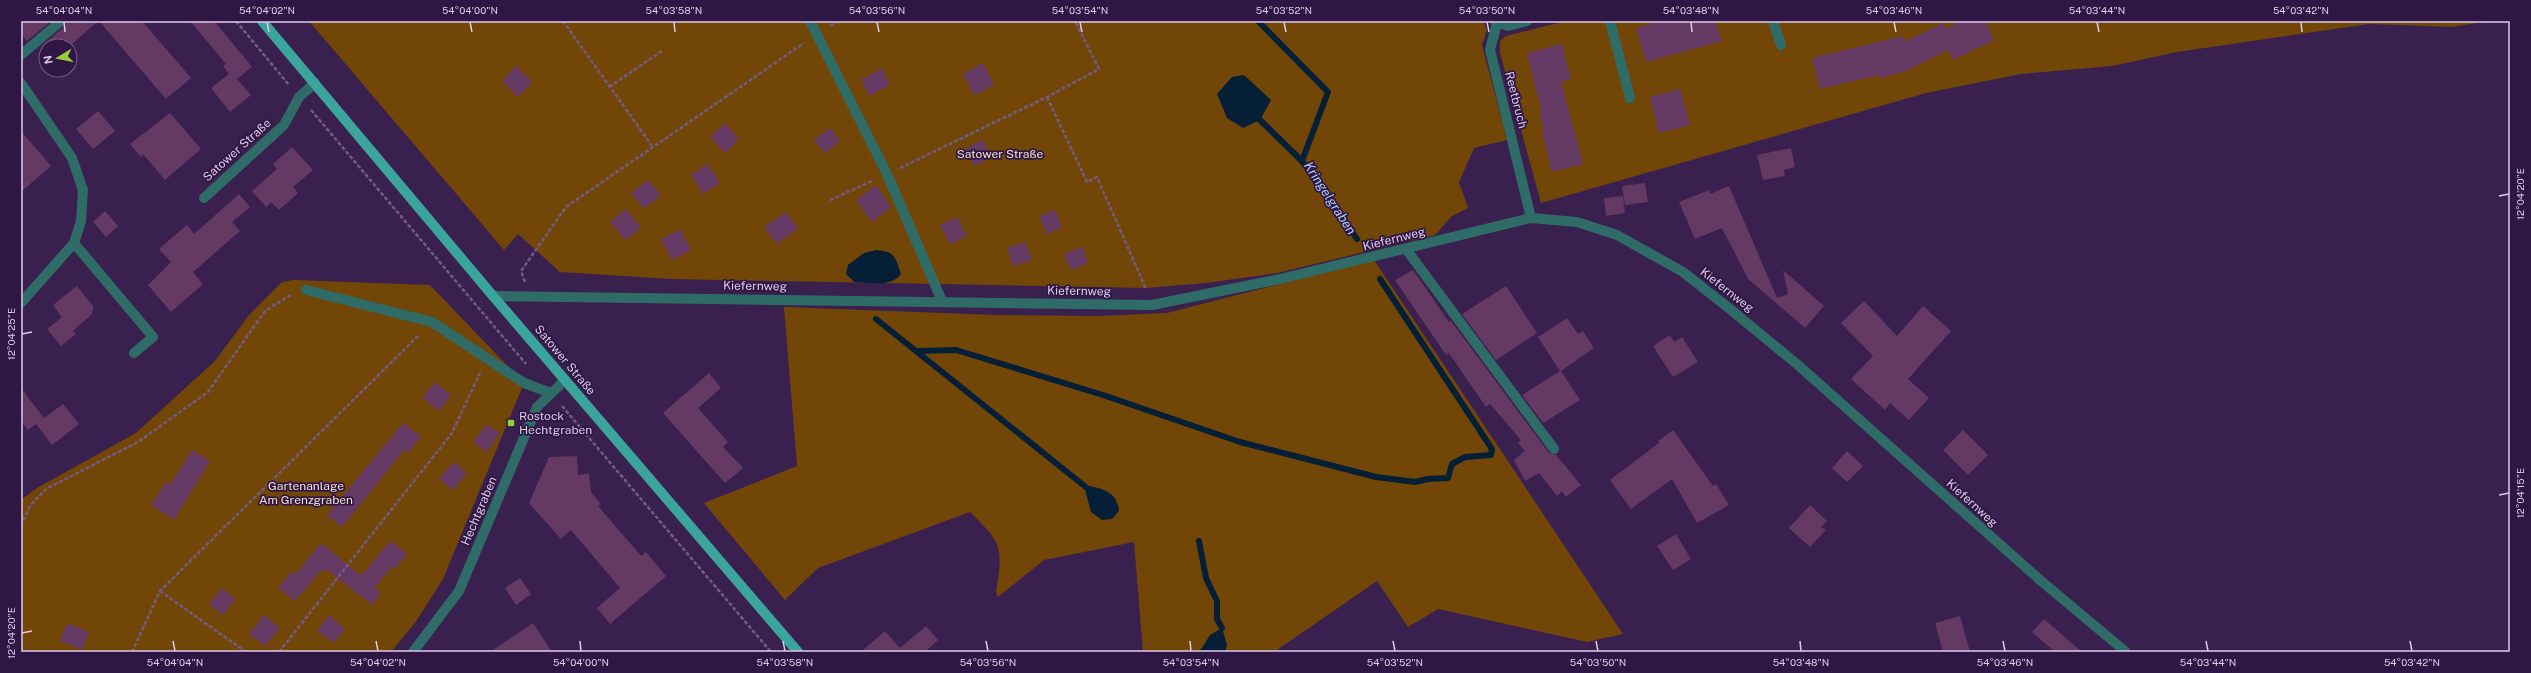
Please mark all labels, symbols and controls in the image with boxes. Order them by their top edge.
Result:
text: 54°04'04"N [36,4,92,16]
text: 54°04'02"N [239,4,295,16]
text: 54°04'00"N [442,4,498,16]
text: 54°03'58"N [646,4,702,16]
text: 54°03'56"N [849,4,905,16]
text: 54°03'54"N [1052,4,1108,16]
text: 54°03'52"N [1256,4,1312,16]
text: 54°03'50"N [1459,4,1515,16]
text: 54°03'48"N [1663,4,1719,16]
text: 54°03'46"N [1866,4,1922,16]
text: 54°03'44"N [2069,4,2125,16]
text: 54°03'42"N [2273,4,2329,16]
north arrow [38,38,78,78]
text: N [41,54,55,65]
street label: Reetbruch [1502,70,1530,130]
street label: Satower Straße [200,116,274,184]
park label: Satower Straße [957,147,1044,161]
water label: Kringelgraben [1301,159,1359,237]
text: 12°04'20"E [2514,168,2526,220]
street label: Kiefernweg [1361,224,1427,254]
street label: Kiefernweg [1697,265,1757,315]
street label: Kiefernweg [723,278,787,294]
street label: Kiefernweg [1047,283,1111,299]
text: 12°04'25"E [5,308,17,360]
street label: Satower Straße [532,322,598,398]
place label: Rostock Hechtgraben [519,409,592,437]
marker: Rostock Hechtgraben [506,418,516,428]
text: 12°04'15"E [2514,468,2526,518]
street label: Hechtgraben [458,474,500,547]
street label: Kiefernweg [1944,476,2000,530]
park label: Gartenanlage Am Grenzgraben [259,479,353,507]
text: 12°04'20"E [5,607,17,659]
text: 54°04'04"N [147,656,203,668]
text: 54°04'02"N [350,656,406,668]
text: 54°04'00"N [553,656,609,668]
text: 54°03'58"N [757,656,813,668]
text: 54°03'56"N [960,656,1016,668]
text: 54°03'54"N [1163,656,1219,668]
text: 54°03'52"N [1367,656,1423,668]
text: 54°03'50"N [1570,656,1626,668]
text: 54°03'48"N [1773,656,1829,668]
text: 54°03'46"N [1977,656,2033,668]
text: 54°03'44"N [2180,656,2236,668]
text: 54°03'42"N [2384,656,2440,668]

